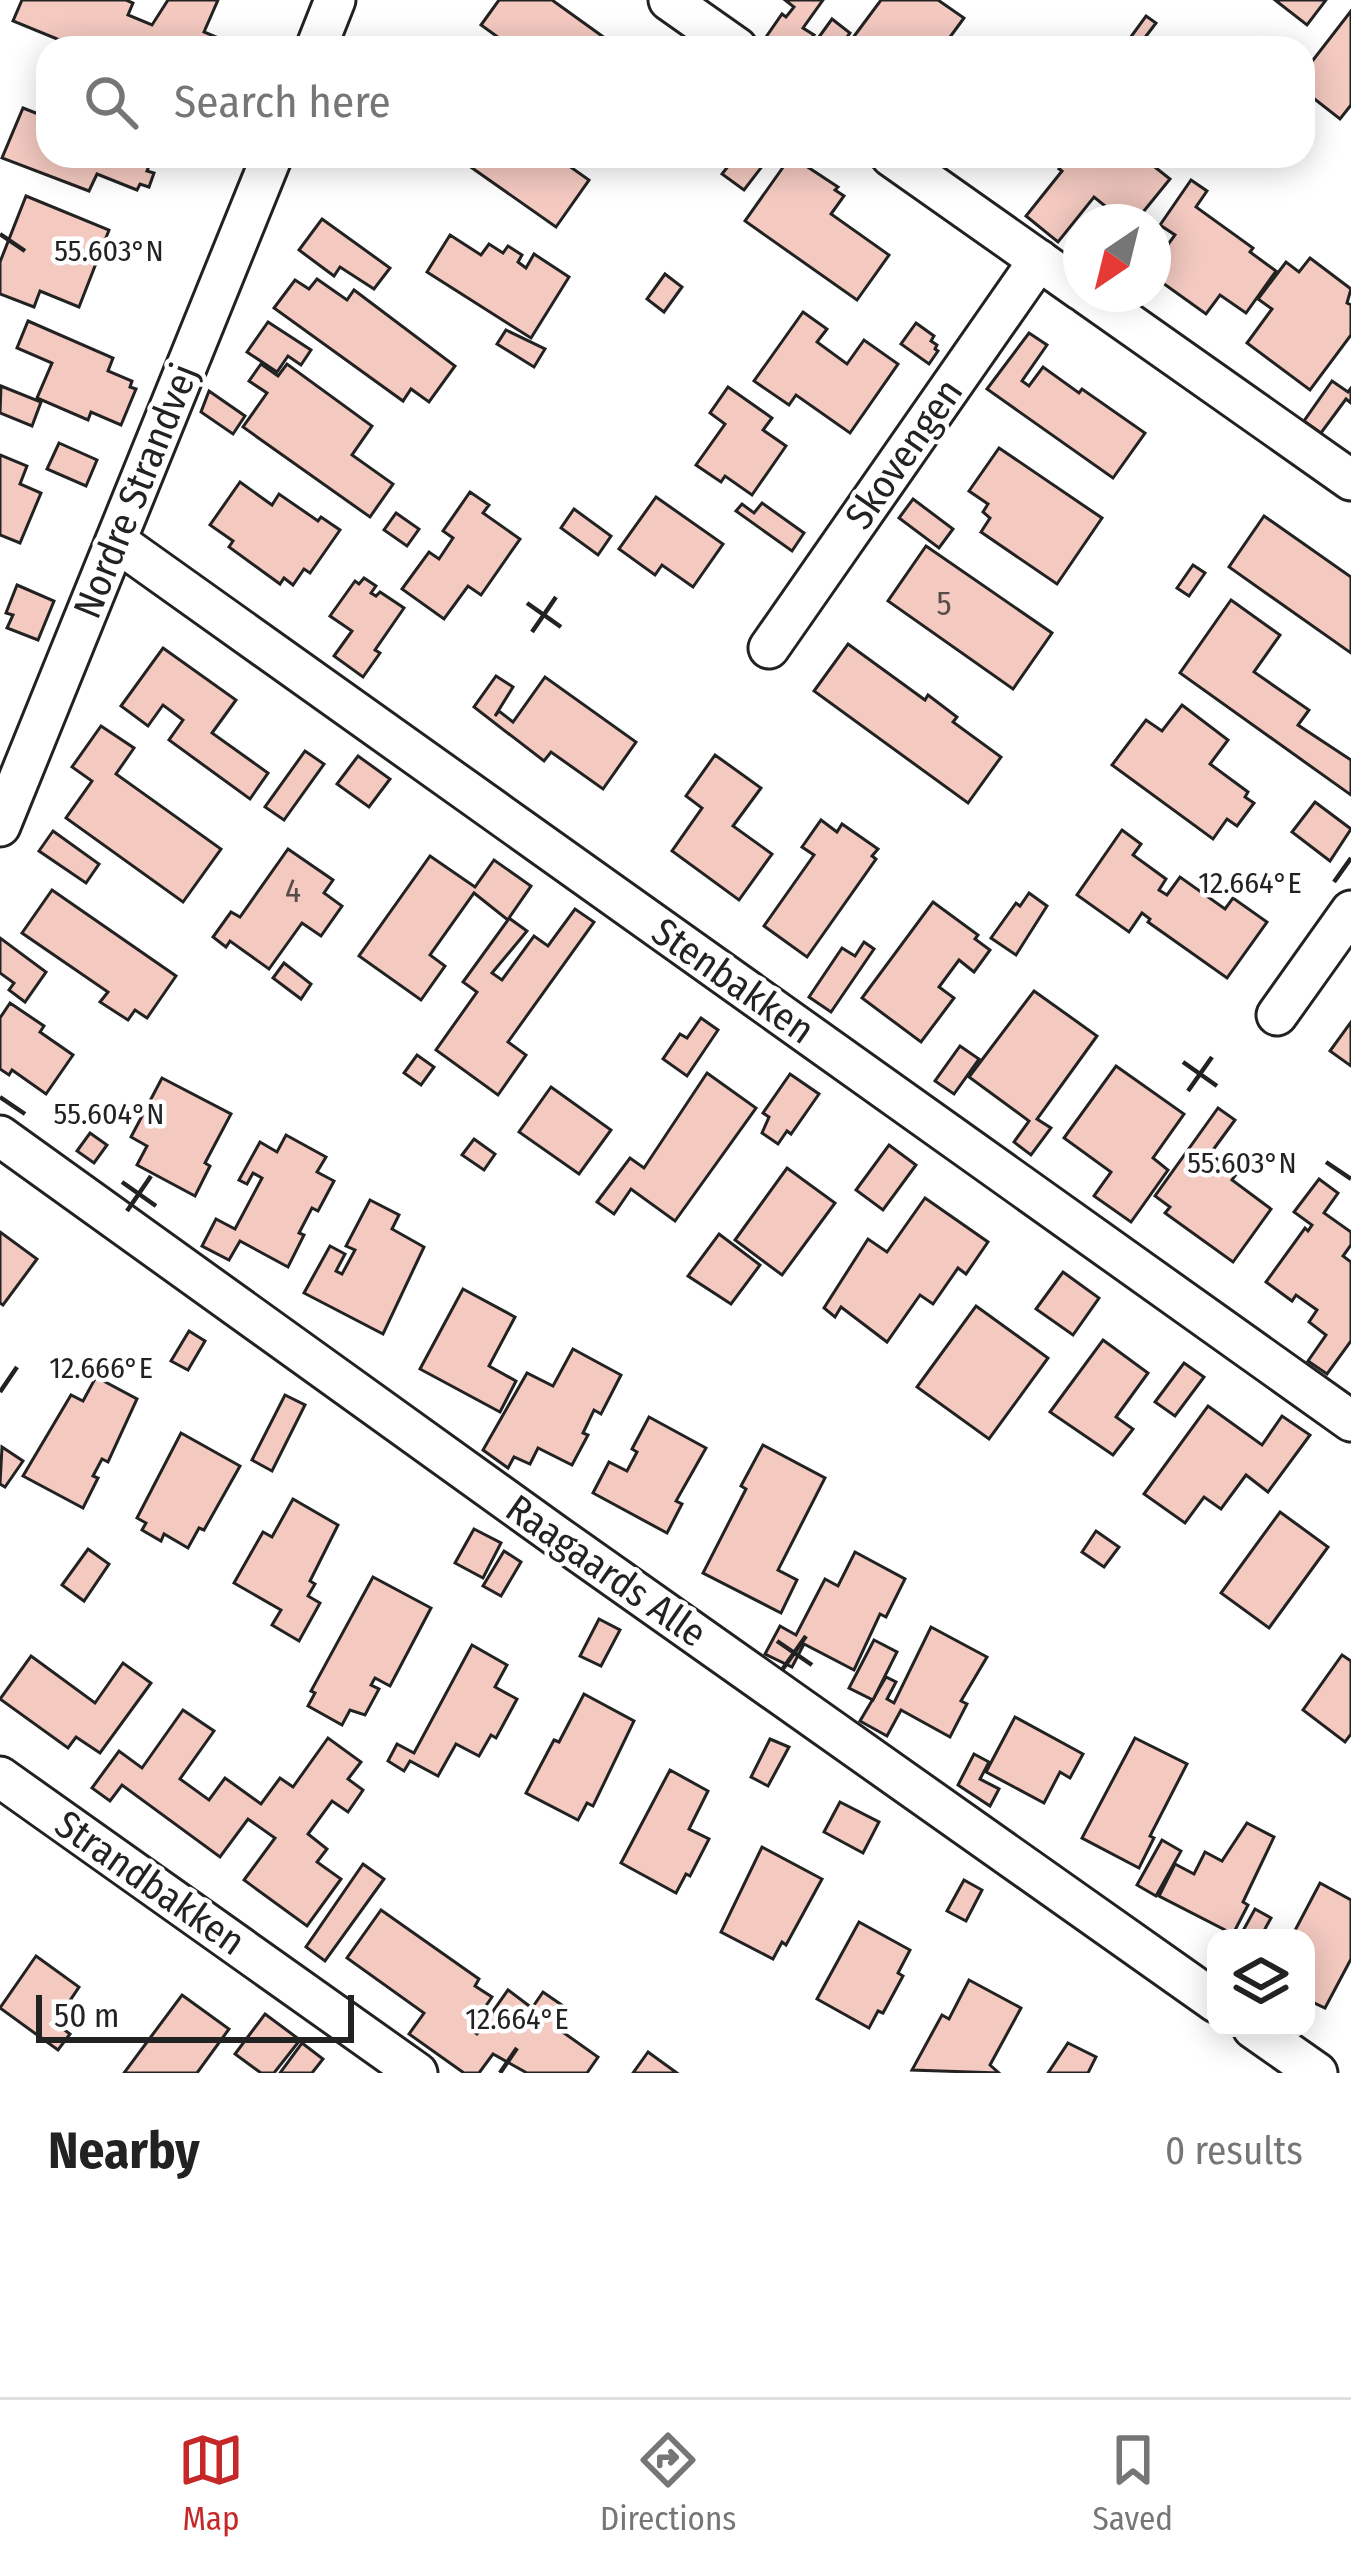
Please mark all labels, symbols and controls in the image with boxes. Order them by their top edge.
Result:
search box [36,36,1315,168]
icon: search [78,69,144,135]
text: Search here [174,75,391,129]
north arrow [1063,204,1171,312]
text: 55.603°N [54,233,164,269]
street label: Nordre Strandvej [64,357,208,625]
street label: Skovengen [836,370,972,538]
house number: 5 [936,584,952,624]
text: 12.664°E [1198,865,1302,901]
house number: 4 [285,871,301,911]
street label: Stenbakken [643,909,823,1053]
text: 55.604°N [54,1096,164,1132]
text: 55.603°N [1187,1145,1297,1181]
text: 12.666°E [49,1350,153,1386]
street label: Raagaards Alle [497,1485,715,1657]
street label: Strandbakken [47,1801,253,1965]
map controls [1207,1929,1315,2037]
button: layers [1207,1929,1315,2037]
scale bar [36,1989,354,2042]
text: 50 m [54,1996,119,2036]
text: 12.664°E [465,2001,569,2037]
text: Nearby [48,2120,200,2182]
text: 0 results [1165,2128,1303,2174]
tab: Map [178,2427,244,2539]
tab: Directions [600,2427,736,2539]
tab: Saved [1092,2427,1173,2539]

